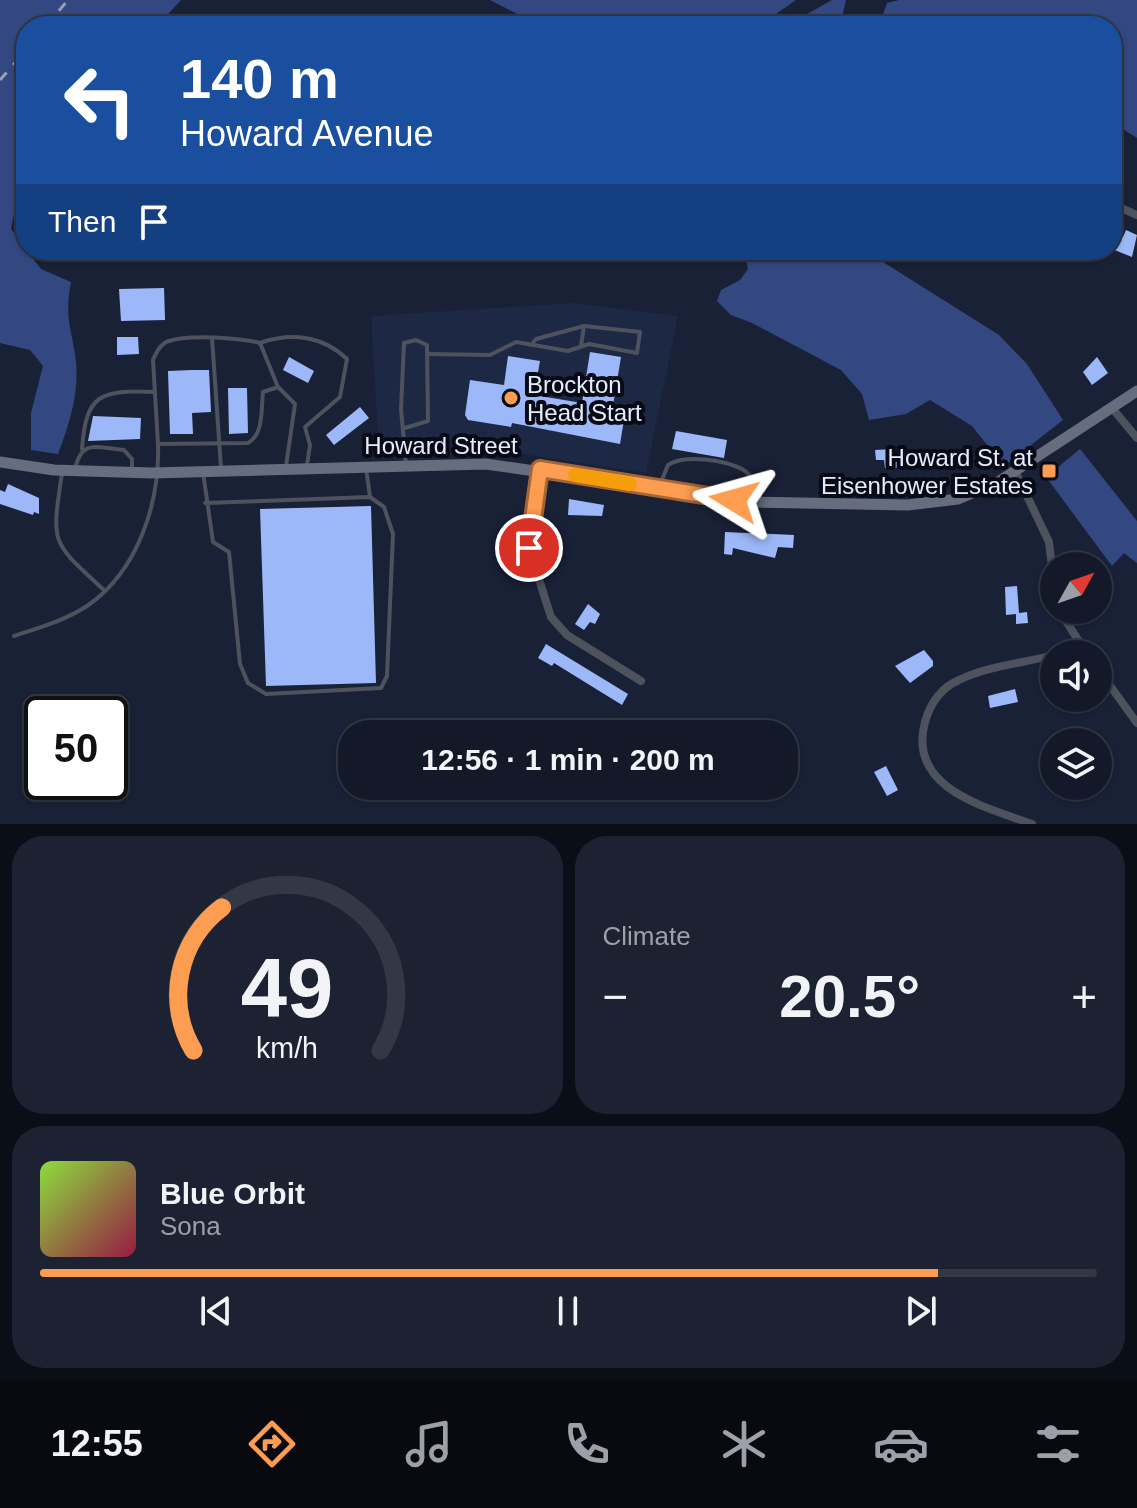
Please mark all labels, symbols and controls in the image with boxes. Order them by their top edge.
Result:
text: 140 m [180,47,339,110]
icon: left [48,48,152,152]
text: Howard Avenue [180,113,434,154]
icon: arrive [132,200,176,244]
text: Then [48,205,116,238]
place label: Brockton Head Start [527,371,642,426]
marker: Brockton Head Start [502,389,520,407]
street label: Howard Street [364,432,518,459]
place label: Howard St. at Eisenhower Estates [821,444,1033,499]
position arrow [692,458,776,542]
marker: Howard St. at Eisenhower Estates [1040,462,1058,480]
pin [495,514,563,582]
icon: arrive [507,526,551,570]
north arrow [1040,552,1112,624]
map controls [1040,552,1112,800]
button: sound [1040,640,1112,712]
speed limit sign: 50 [24,696,128,800]
button: layers [1040,728,1112,800]
text: 12:56 · 1 min · 200 m [421,743,715,776]
text: Climate [603,921,691,951]
text: 49 [241,942,334,1035]
text: 20.5° [779,963,920,1030]
text: − [603,972,628,1021]
text: + [1071,972,1097,1021]
text: km/h [256,1032,318,1064]
text: Blue Orbit [160,1177,305,1210]
text: Sona [160,1211,221,1241]
icon: previous [194,1289,238,1333]
icon: pause [546,1289,590,1333]
icon: next [899,1289,943,1333]
icon: directions [244,1416,300,1472]
icon: music [401,1416,457,1472]
icon: phone [559,1416,615,1472]
icon: climate [716,1416,772,1472]
icon: car [873,1416,929,1472]
icon: filters [1030,1416,1086,1472]
text: 12:55 [51,1423,143,1464]

